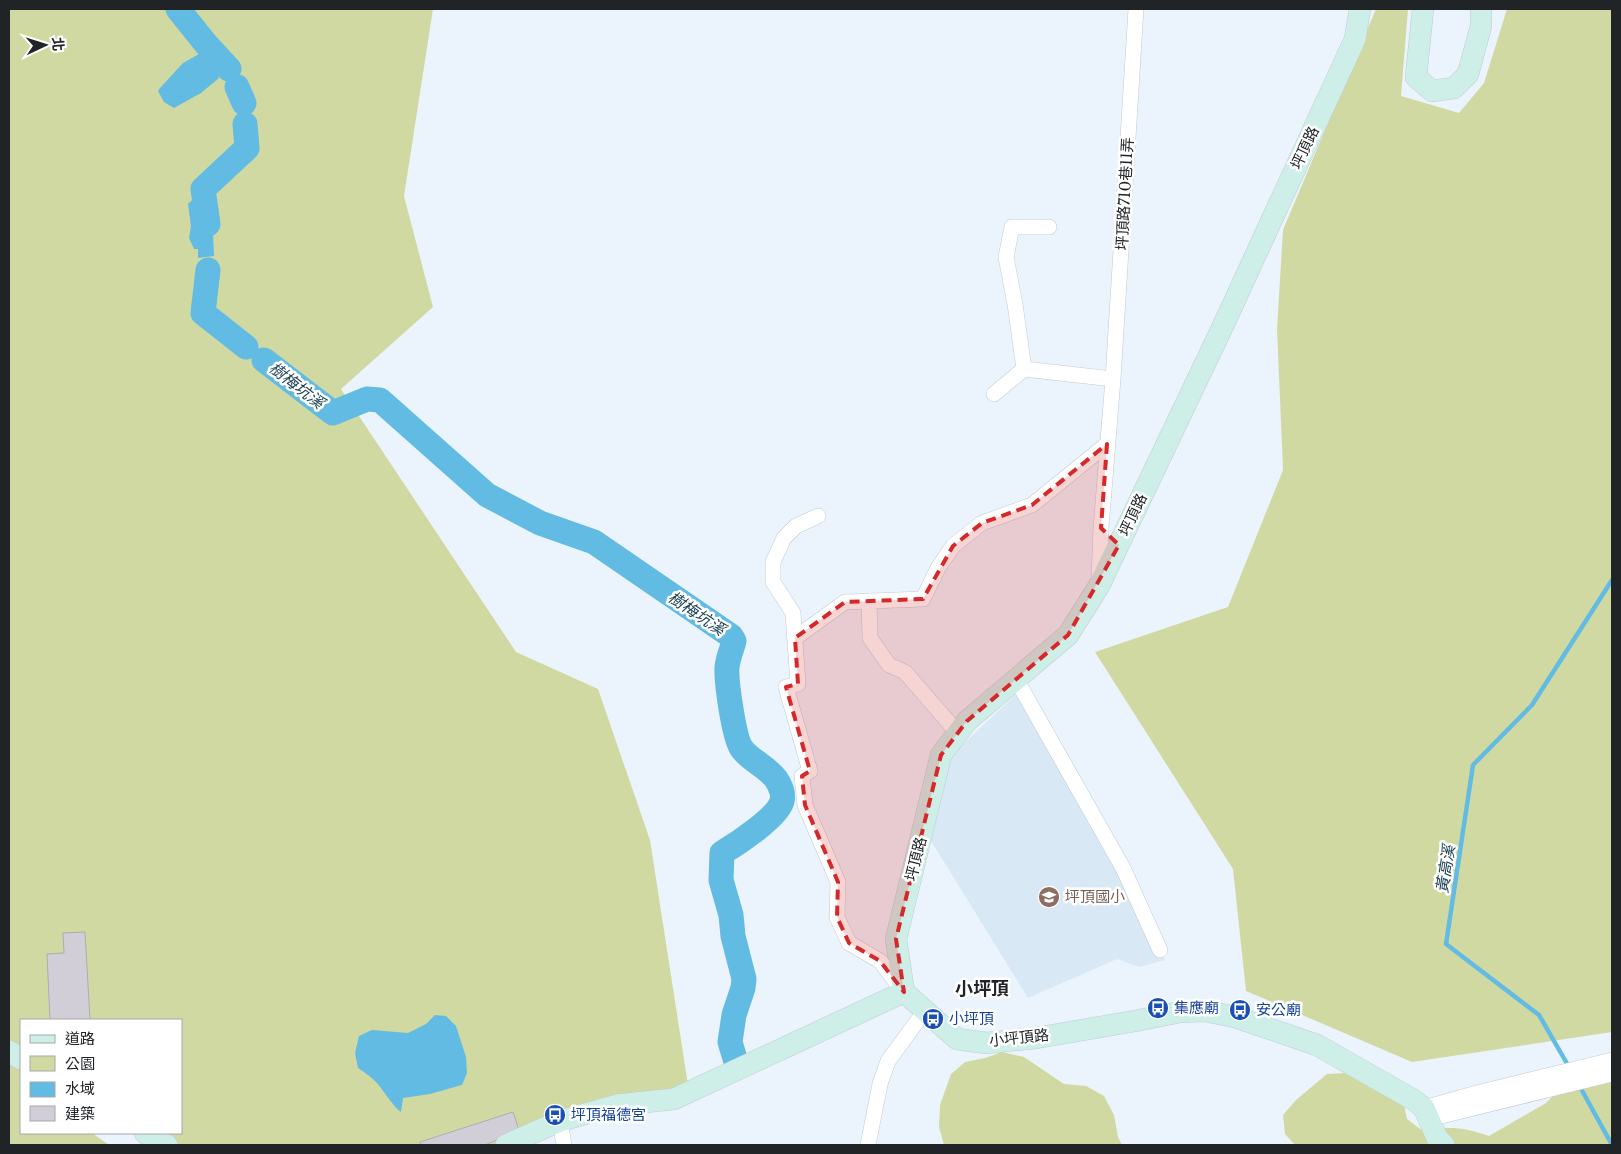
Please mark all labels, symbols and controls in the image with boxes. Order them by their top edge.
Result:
north arrow [20,20,70,70]
text: 北 [49,36,67,52]
street label: 坪頂路 [1286,123,1323,172]
street label: 坪頂路710巷11弄 [1112,137,1137,251]
water label: 樹梅坑溪 [266,357,330,414]
street label: 坪頂路 [1114,490,1151,539]
water label: 樹梅坑溪 [665,587,731,640]
street label: 坪頂路 [901,835,930,883]
water label: 黃高溪 [1431,842,1459,894]
school or university icon: 坪頂國小 [1037,885,1061,909]
place label: 坪頂國小 [1065,887,1125,906]
district label: 小坪頂 [955,978,1009,1000]
bus stop icon: 集應廟 [1146,996,1170,1020]
place label: 集應廟 [1174,998,1219,1017]
bus stop icon: 安公廟 [1228,998,1252,1022]
place label: 安公廟 [1256,1000,1301,1019]
bus stop icon: 小坪頂 [921,1007,945,1031]
place label: 小坪頂 [949,1009,994,1028]
legend [20,1019,182,1134]
street label: 小坪頂路 [988,1025,1050,1050]
text: 道路 [65,1029,95,1048]
text: 公園 [65,1054,95,1073]
text: 水域 [65,1079,95,1098]
bus stop icon: 坪頂福德宮 [543,1103,567,1127]
text: 建築 [65,1104,95,1123]
place label: 坪頂福德宮 [571,1105,646,1124]

